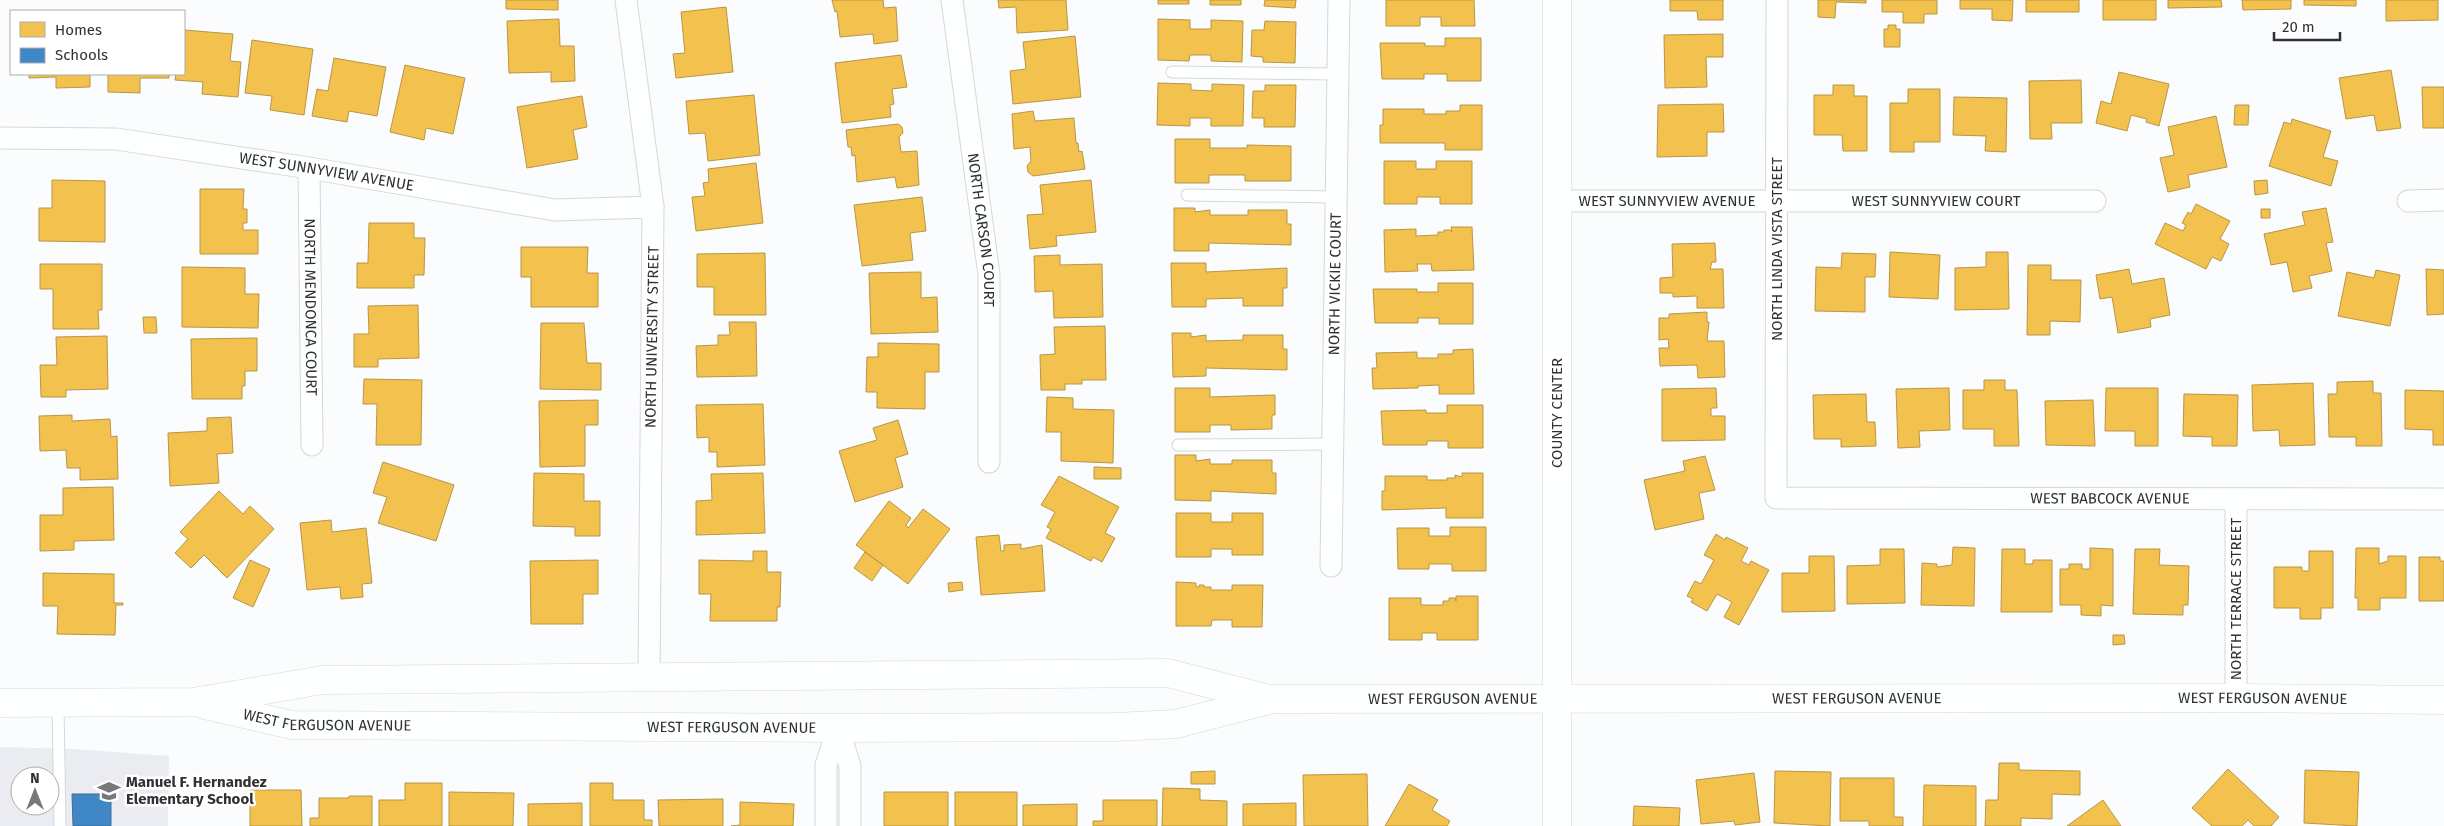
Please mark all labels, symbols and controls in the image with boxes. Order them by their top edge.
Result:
legend [10,10,185,75]
scale bar [2274,10,2340,42]
text: 20 m [2282,18,2315,36]
text: Homes [55,21,102,39]
text: Schools [55,46,108,64]
street label: WEST SUNNYVIEW AVENUE [238,149,415,195]
street label: NORTH CARSON COURT [964,152,998,307]
street label: NORTH LINDA VISTA STREET [1768,157,1786,341]
street label: WEST SUNNYVIEW AVENUE [1579,192,1755,210]
street label: WEST SUNNYVIEW COURT [1852,192,2021,210]
street label: NORTH VICKIE COURT [1325,212,1345,356]
street label: NORTH MENDONCA COURT [301,218,320,396]
street label: NORTH UNIVERSITY STREET [641,245,663,428]
street label: COUNTY CENTER [1548,358,1566,468]
street label: WEST BABCOCK AVENUE [2030,489,2190,508]
street label: NORTH TERRACE STREET [2227,517,2245,680]
street label: WEST FERGUSON AVENUE [1772,689,1941,707]
street label: WEST FERGUSON AVENUE [2178,689,2348,708]
street label: WEST FERGUSON AVENUE [1368,690,1537,708]
street label: WEST FERGUSON AVENUE [241,705,411,735]
street label: WEST FERGUSON AVENUE [647,718,816,737]
north arrow [10,766,60,816]
text: N [30,770,40,787]
place label: Manuel F. Hernandez Elementary School [126,773,267,808]
school or university icon: Manuel F. Hernandez Elementary School [96,778,122,804]

